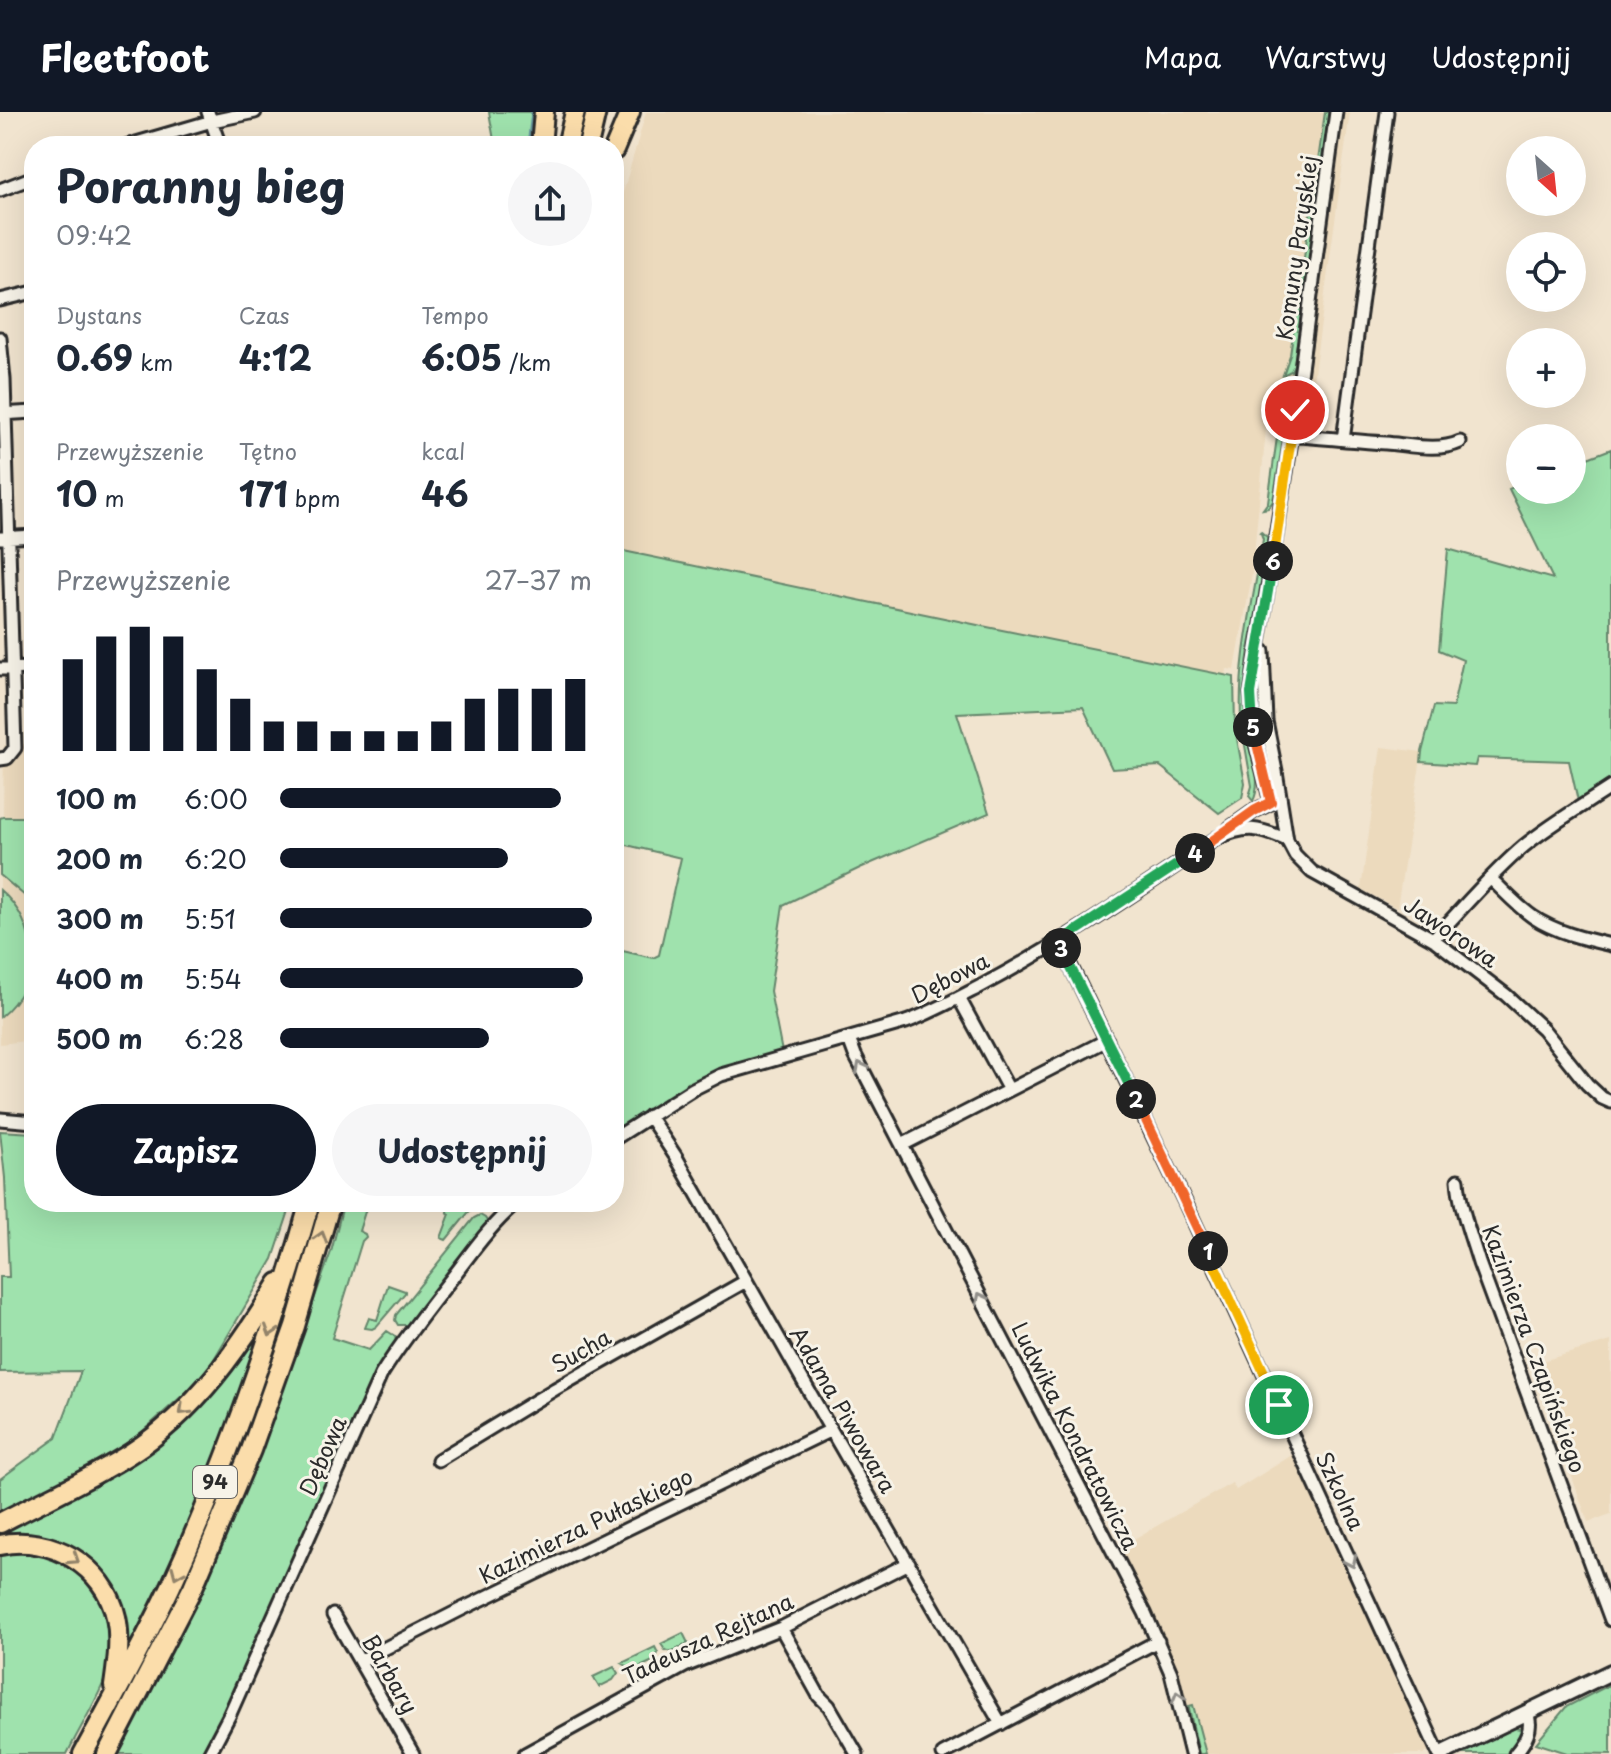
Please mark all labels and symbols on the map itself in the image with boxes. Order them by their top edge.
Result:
north arrow [1506,136,1586,216]
street label: Komuny Paryskiej [1266,153,1325,343]
pin [1261,376,1329,444]
pin: 6 [1253,541,1293,581]
pin: 5 [1233,707,1273,747]
pin: 4 [1175,833,1215,873]
street label: Jaworowa [1398,887,1506,975]
pin: 3 [1041,928,1081,968]
street label: Dębowa [904,943,994,1010]
one-way arrow [856,1061,871,1076]
pin: 2 [1116,1079,1156,1119]
street label: Kazimierza Czapińskiego [1475,1220,1596,1477]
one-way arrow [312,1231,328,1245]
pin: 1 [1188,1231,1228,1271]
one-way arrow [976,1292,991,1306]
street label: Ludwika Kondratowicza [1004,1316,1148,1555]
street label: Sucha [544,1319,617,1380]
street label: Adama Piwowara [783,1320,906,1499]
one-way arrow [264,1324,280,1337]
pin [1245,1371,1313,1439]
one-way arrow [178,1400,193,1414]
street label: Dębowa [289,1410,354,1500]
street label: Szkolna [1309,1445,1374,1536]
street label: Kazimierza Pułaskiego [473,1459,698,1591]
road number: 94 [193,1466,237,1498]
one-way arrow [65,1550,80,1565]
one-way arrow [1341,1554,1357,1569]
one-way arrow [170,1565,186,1579]
street label: Tadeusza Rejtana [616,1583,798,1692]
street label: Barbary [355,1627,427,1719]
one-way arrow [1170,1690,1187,1704]

